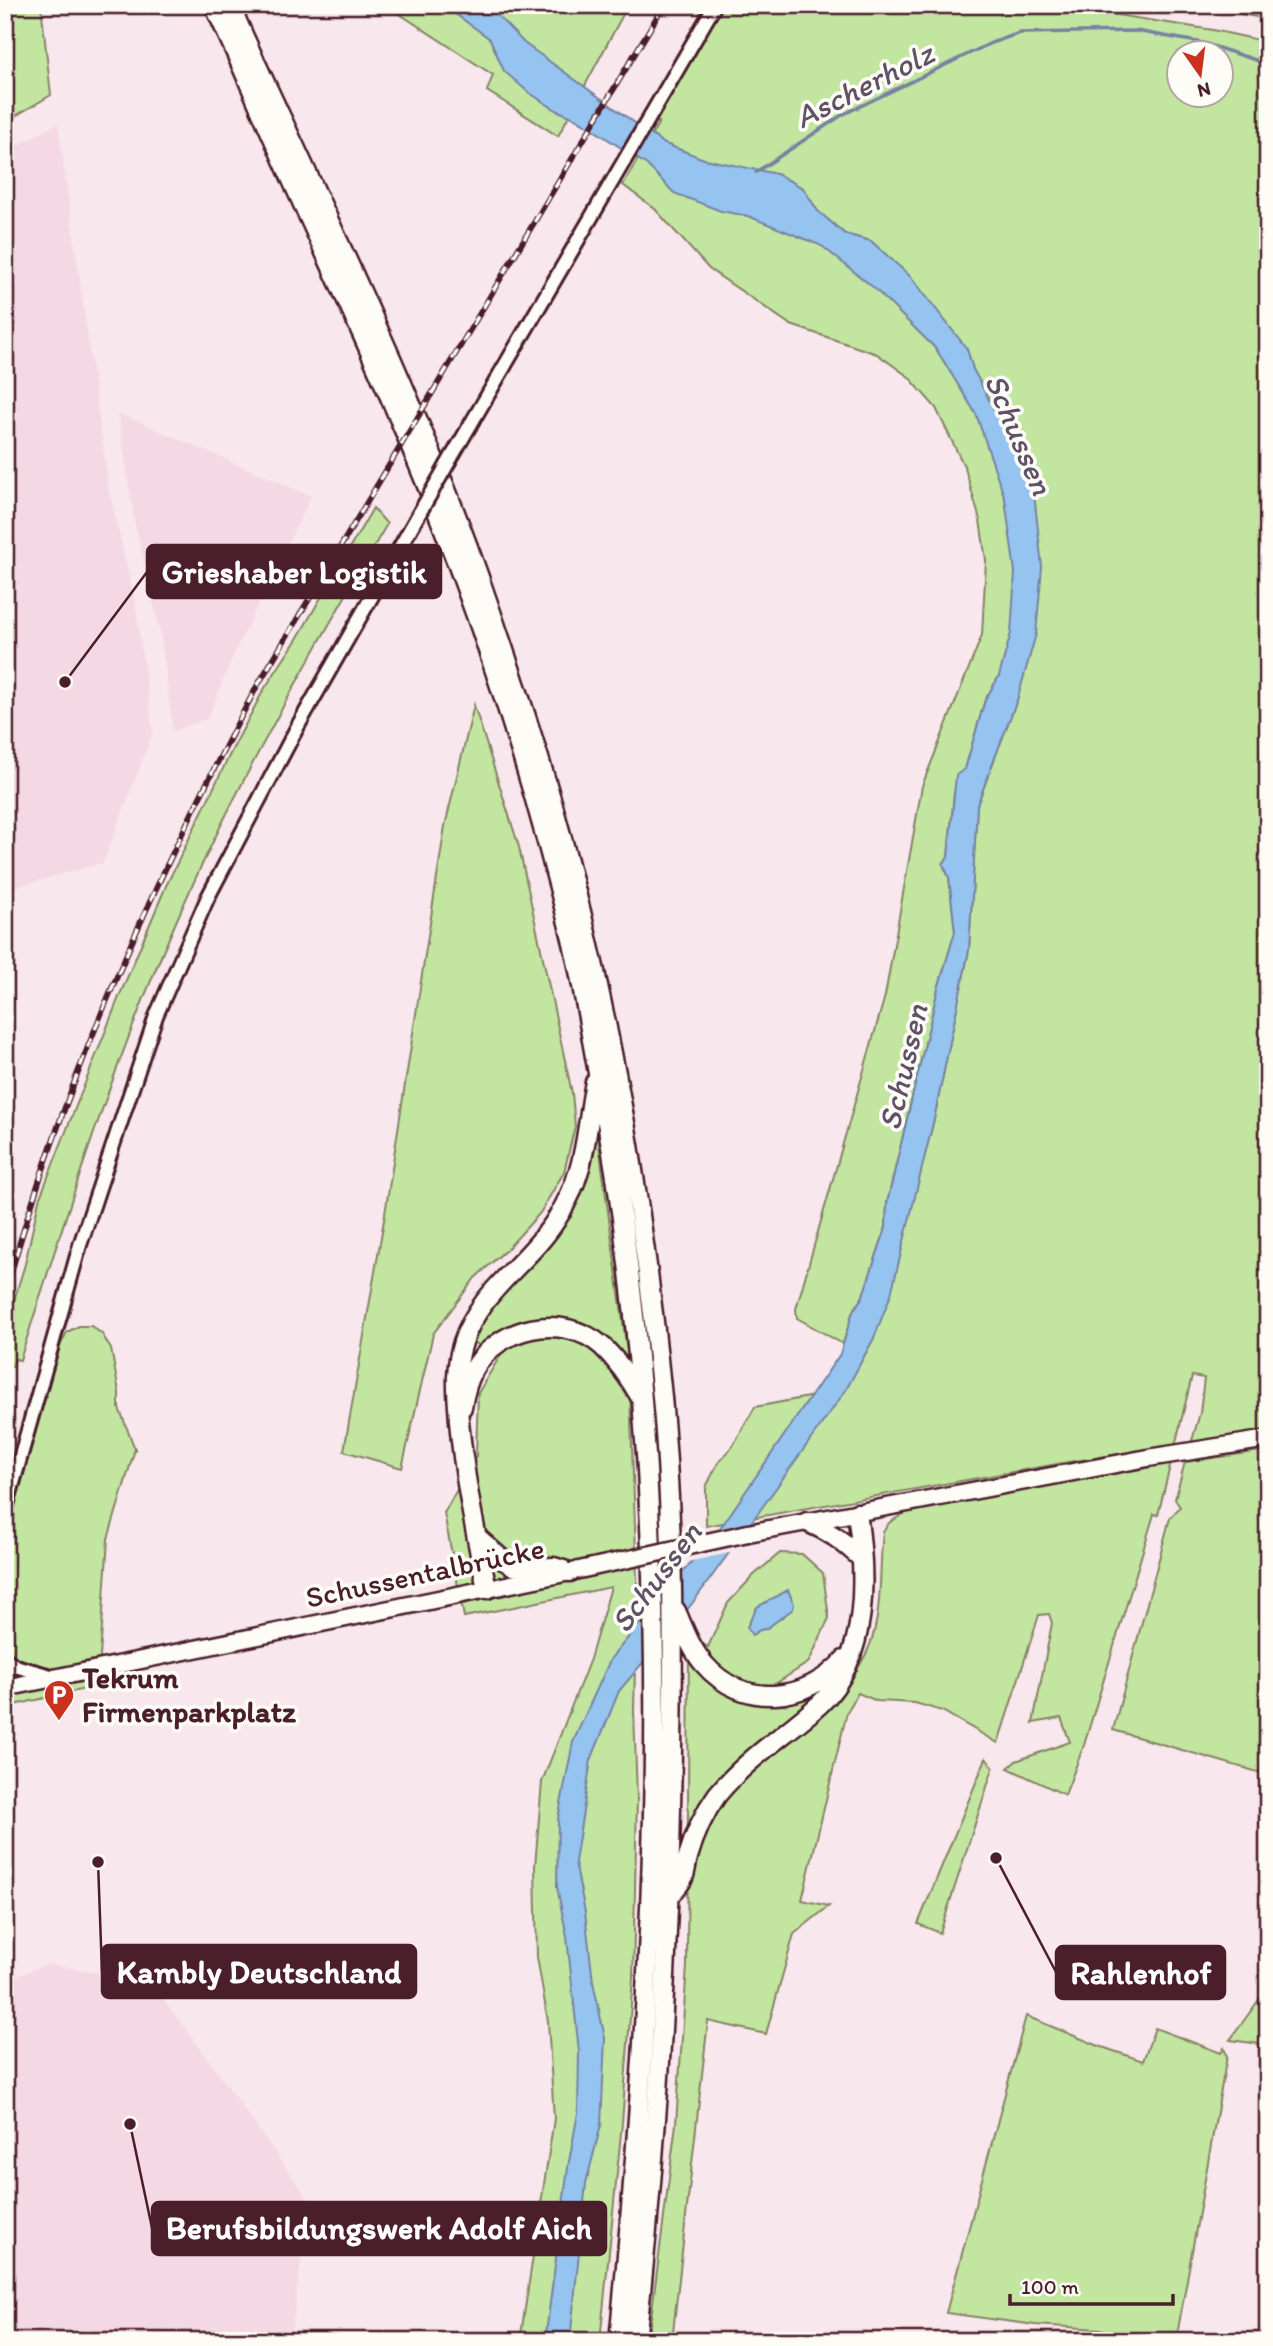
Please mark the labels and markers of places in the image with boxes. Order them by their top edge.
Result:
callout: Grieshaber Logistik [147,545,441,598]
place label: Tekrum Firmenparkplatz [81,1659,297,1730]
parking icon: Tekrum Firmenparkplatz [42,1678,76,1722]
callout: Kambly Deutschland [102,1945,416,1998]
callout: Rahlenhof [1056,1946,1225,1999]
callout: Berufsbildungswerk Adolf Aich [152,2202,606,2255]

